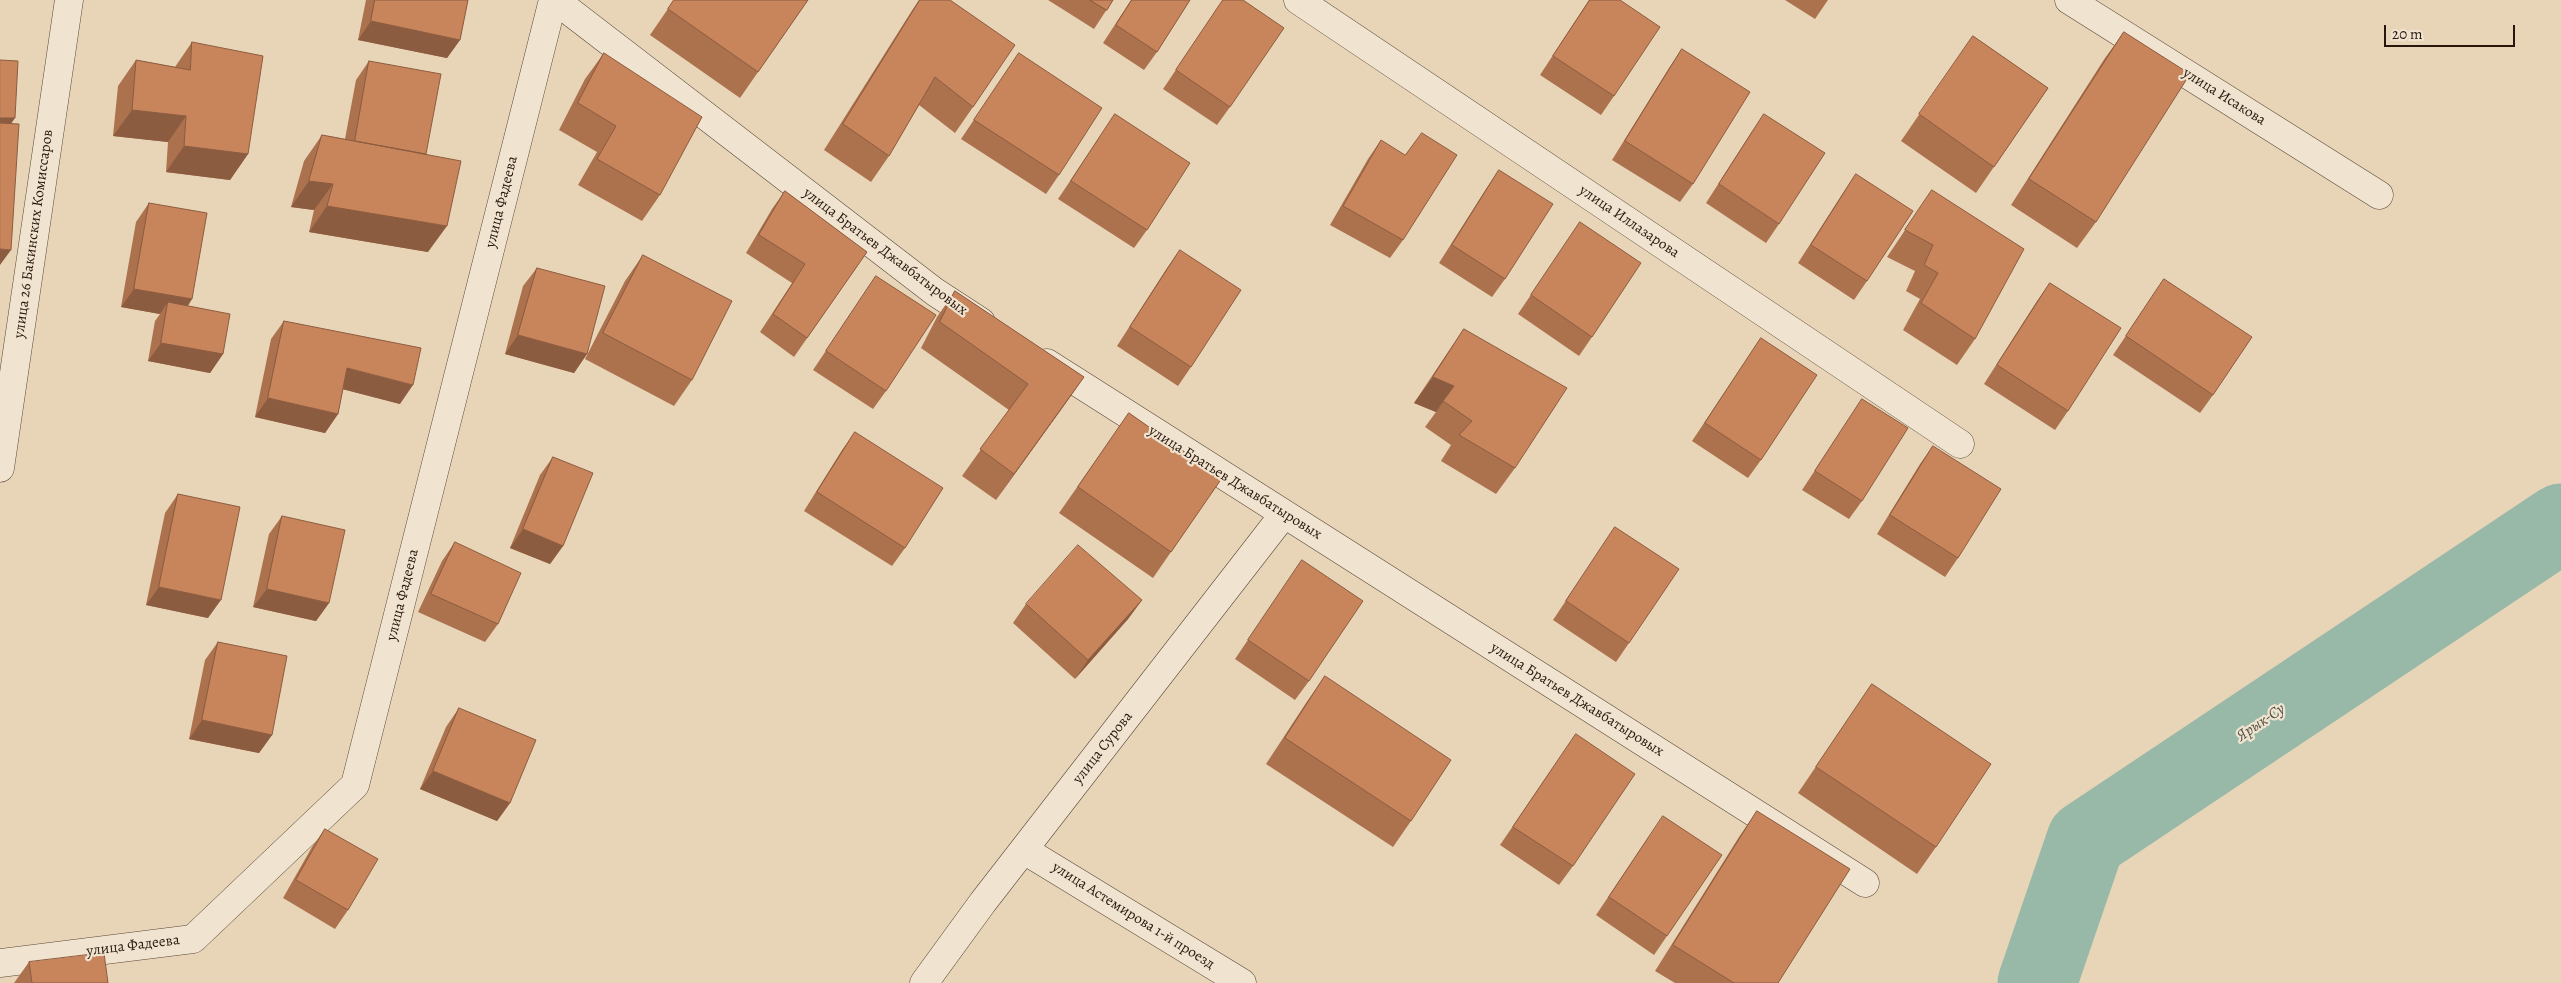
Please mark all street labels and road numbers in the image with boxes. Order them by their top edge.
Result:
street label: улица Исакова [2179,64,2269,130]
street label: улица 26 Бакинских Комиссаров [10,129,58,339]
street label: улица Фадеева [482,154,522,250]
street label: улица Иллазарова [1575,182,1683,262]
street label: улица Братьев Джавбатыровых [799,184,971,320]
street label: улица Братьев Джавбатыровых [1145,422,1325,544]
street label: улица Фадеева [383,547,423,643]
street label: улица Братьев Джавбатыровых [1487,639,1667,761]
street label: улица Сурова [1069,708,1137,788]
street label: улица Астемирова 1-й проезд [1048,858,1218,974]
street label: улица Фадеева [85,931,181,961]

